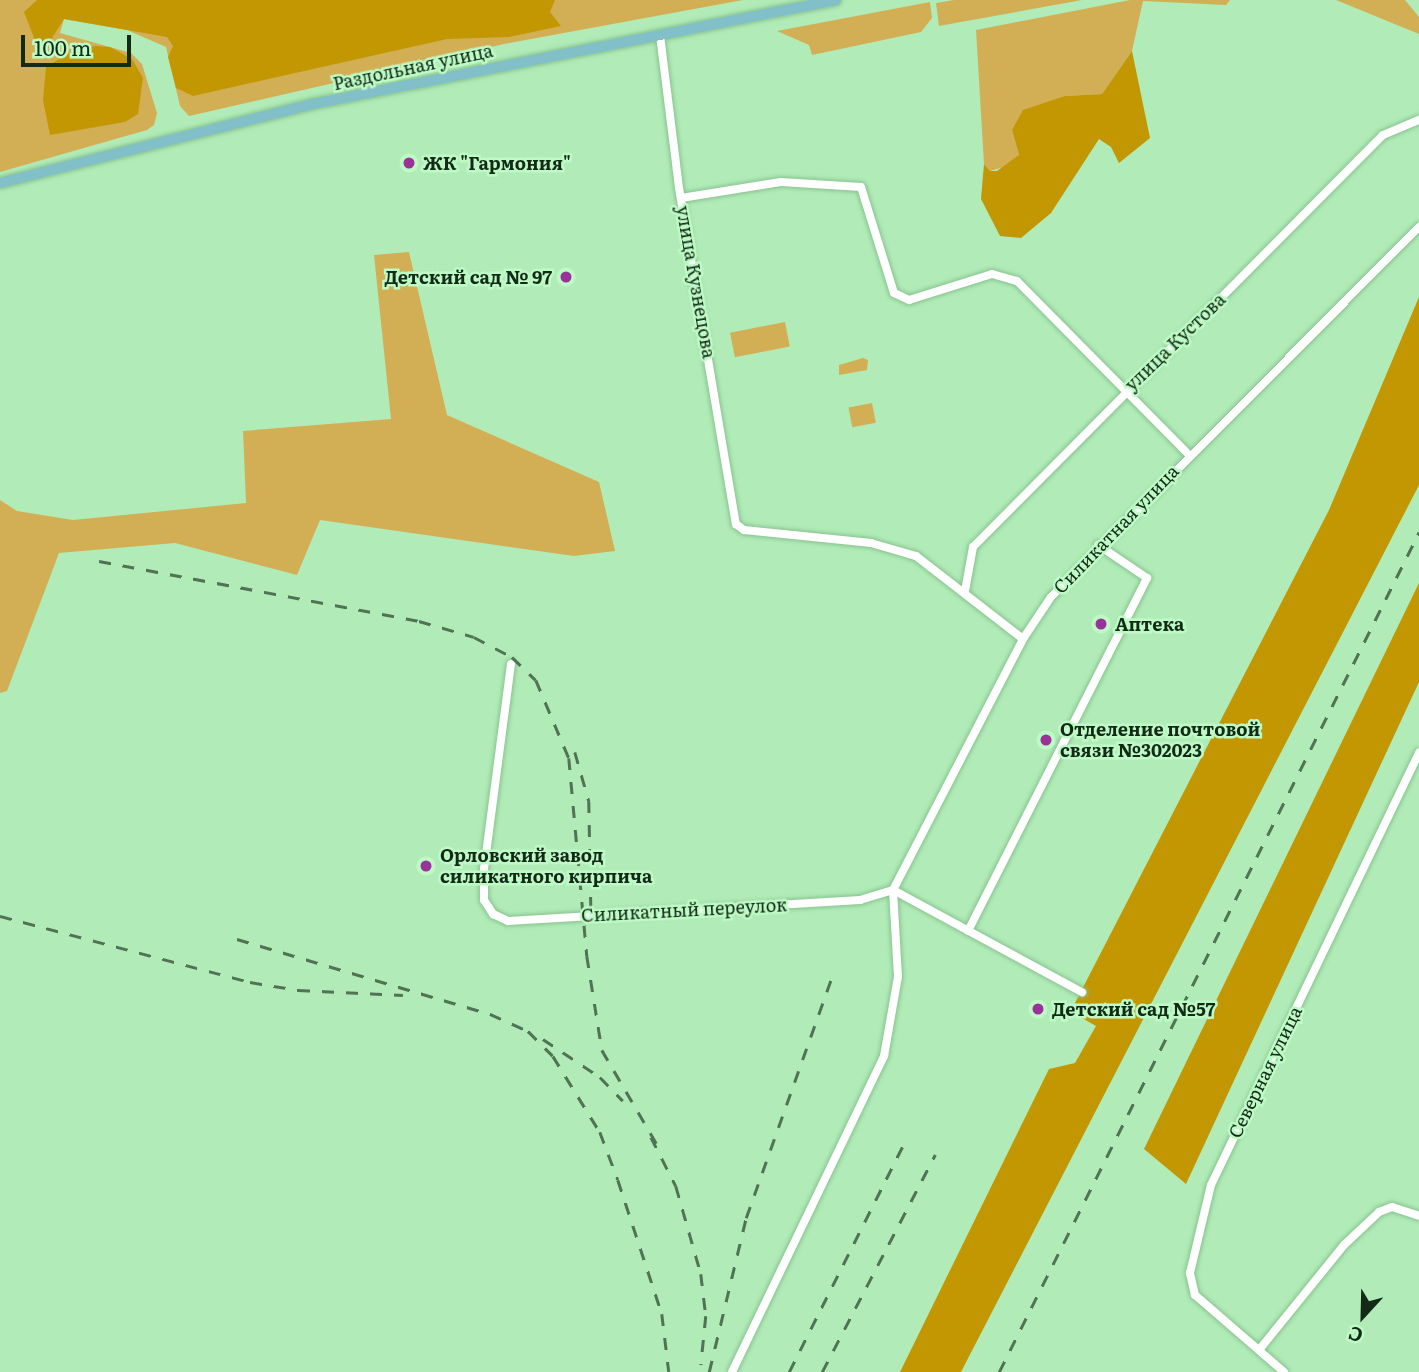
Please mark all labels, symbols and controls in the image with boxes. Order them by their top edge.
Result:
scale bar [24,21,135,65]
text: 100 m [34,31,91,62]
street label: Раздольная улица [331,39,495,95]
place label: ЖК "Гармония" [423,152,571,174]
marker: ЖК "Гармония" [401,155,417,171]
street label: улица Кузнецова [672,204,720,360]
place label: Детский сад № 97 [384,266,552,288]
marker: Детский сад № 97 [558,269,574,285]
street label: улица Кустова [1120,289,1230,395]
street label: Силикатная улица [1049,460,1183,598]
place label: Аптека [1115,613,1184,635]
marker: Аптека [1093,616,1109,632]
place label: Отделение почтовой связи №302023 [1060,719,1260,762]
marker: Отделение почтовой связи №302023 [1038,732,1054,748]
place label: Орловский завод силикатного кирпича [440,845,652,888]
marker: Орловский завод силикатного кирпича [418,858,434,874]
street label: Силикатный переулок [581,894,787,926]
place label: Детский сад №57 [1052,998,1215,1020]
marker: Детский сад №57 [1030,1001,1046,1017]
street label: Северная улица [1224,1003,1306,1141]
north arrow [1328,1281,1398,1351]
text: С [1344,1320,1367,1351]

